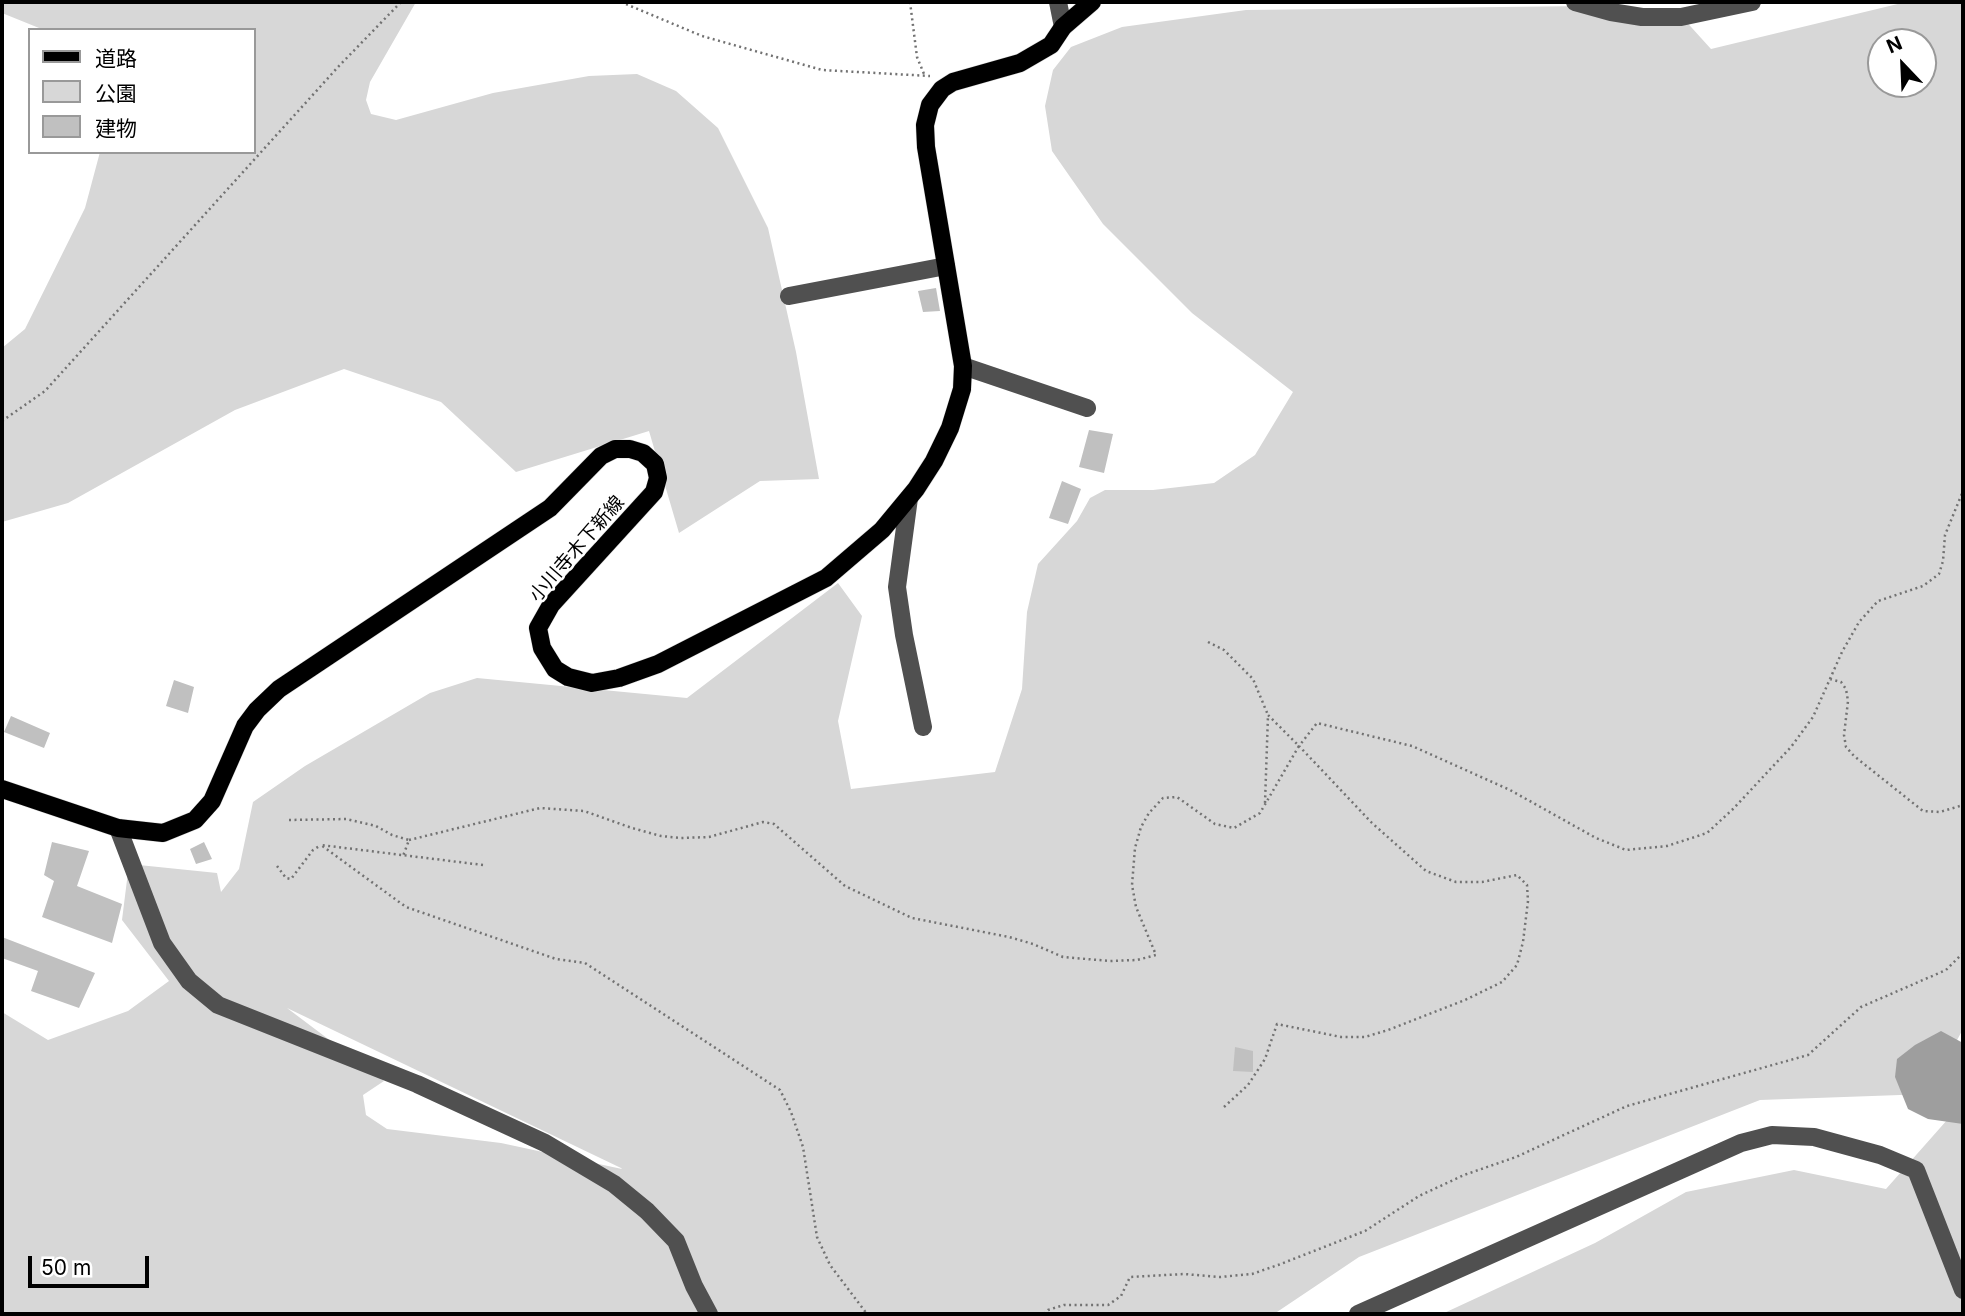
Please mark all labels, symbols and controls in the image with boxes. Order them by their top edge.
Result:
legend [28,28,256,154]
north arrow [1867,28,1937,98]
text: N [1883,32,1906,58]
text: 道路 [95,46,137,71]
text: 公園 [95,81,137,106]
text: 建物 [95,116,137,141]
street label: 小川寺木下新線 [525,491,629,607]
scale bar [32,1242,152,1286]
text: 50 m [41,1255,91,1280]

